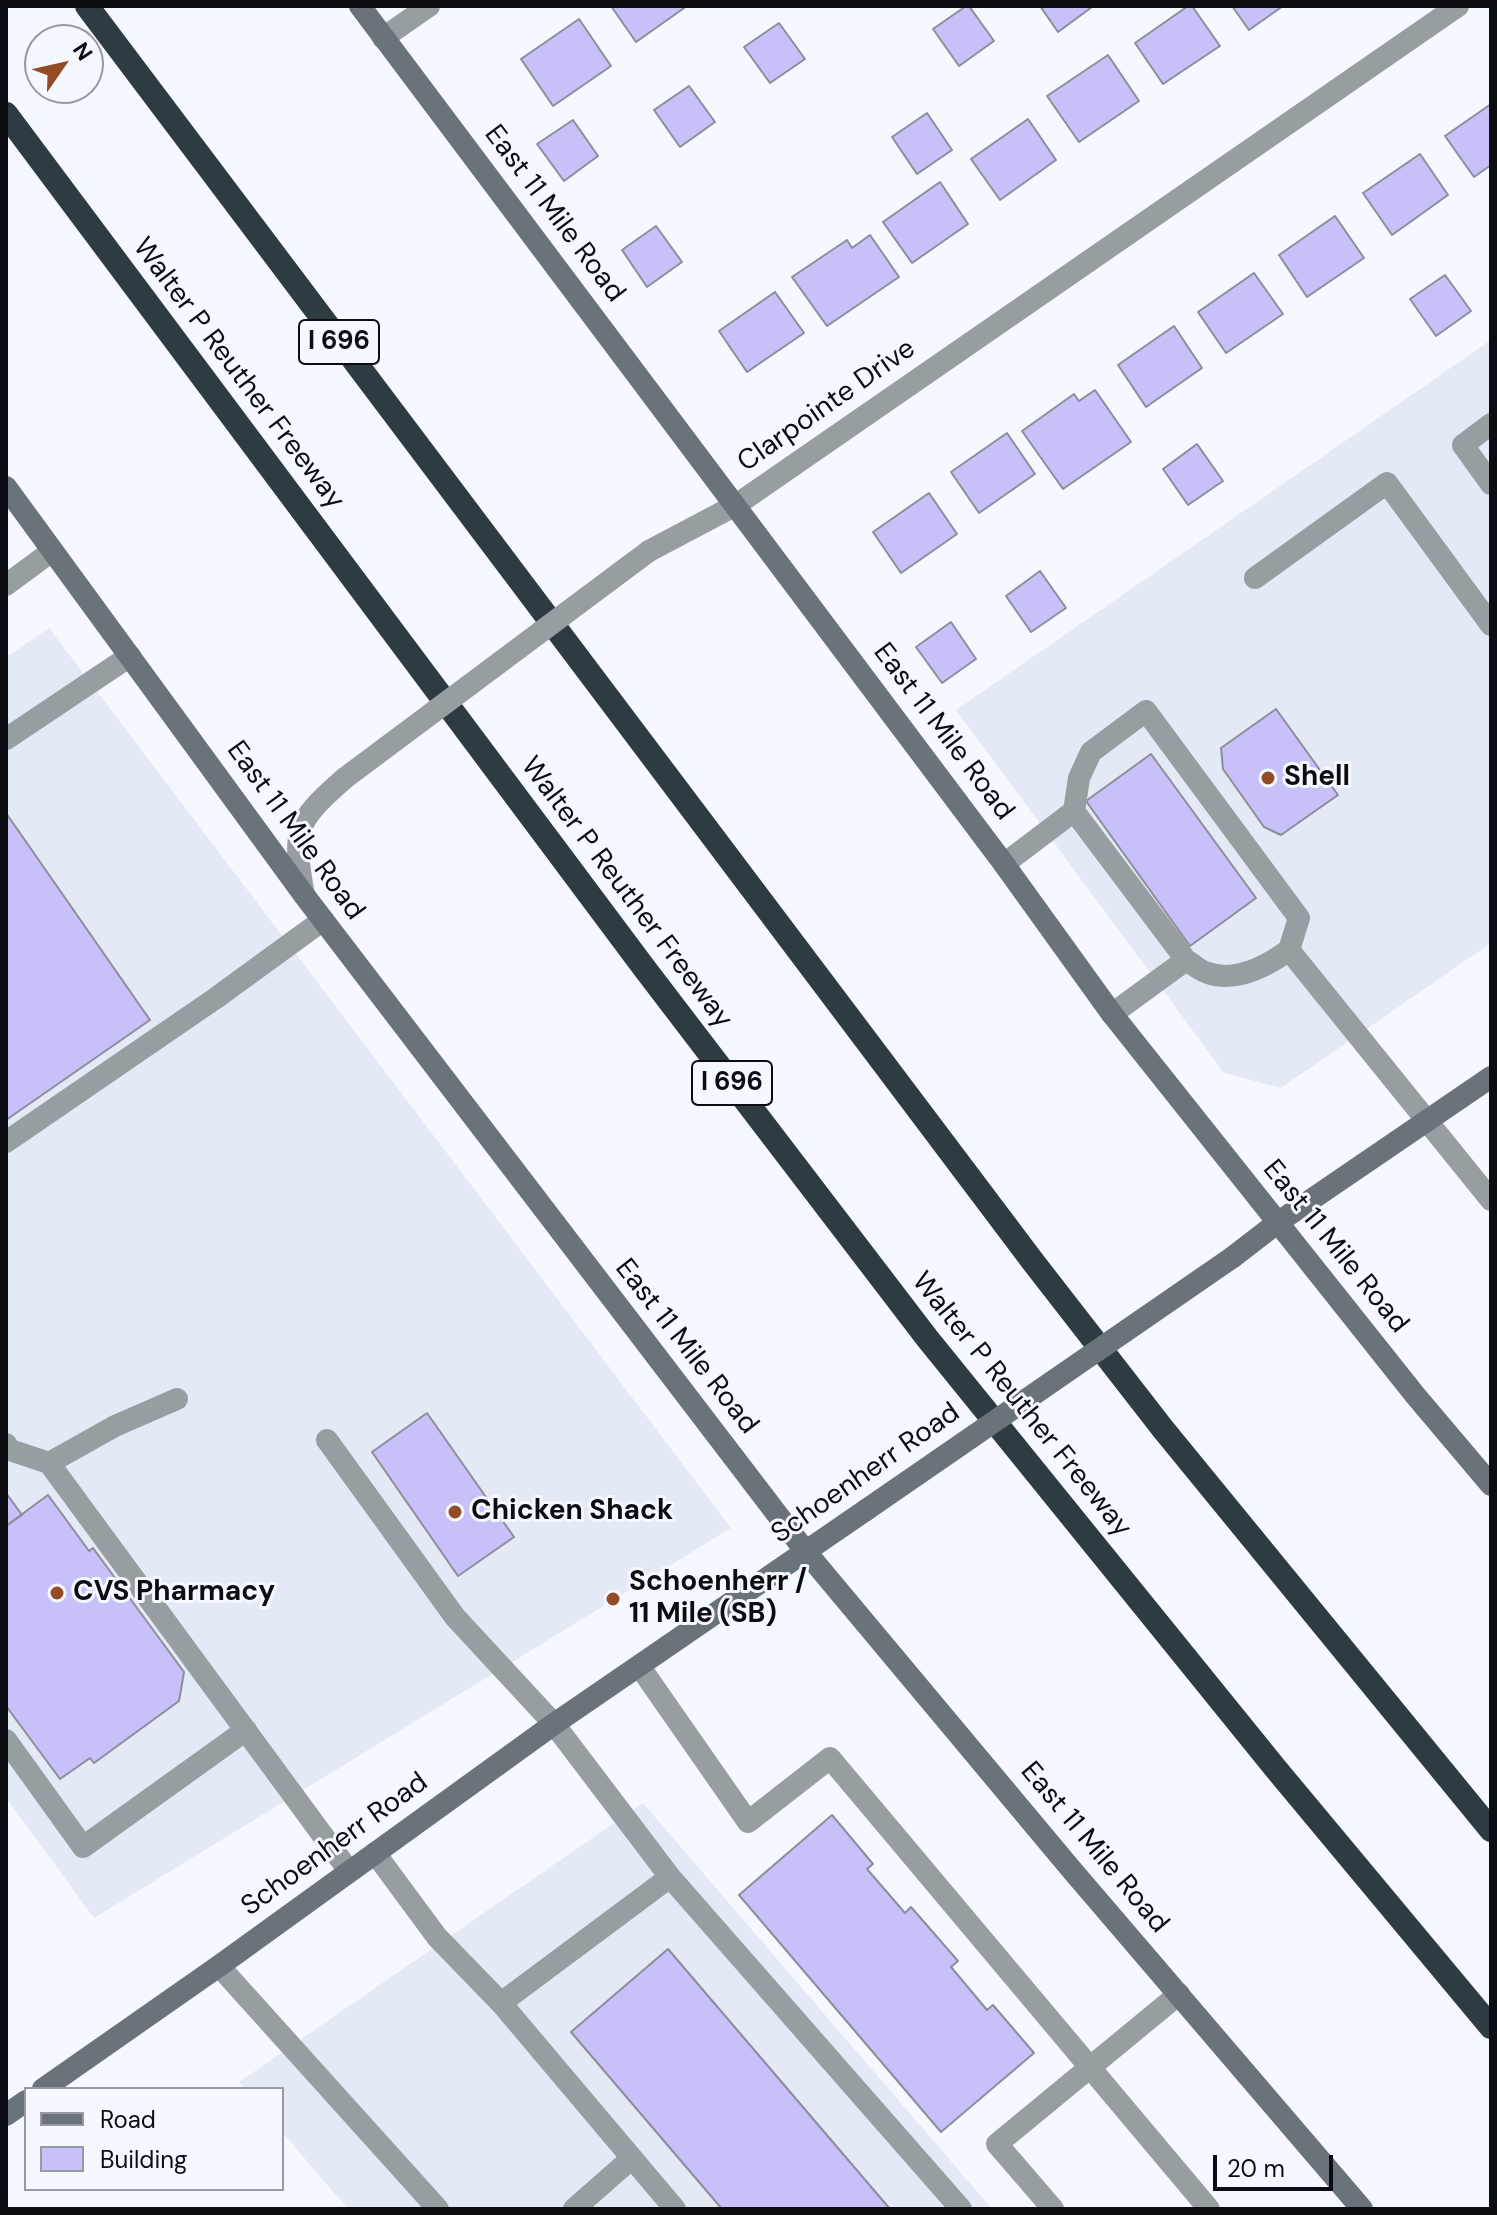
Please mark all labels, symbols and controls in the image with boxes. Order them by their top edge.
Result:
north arrow [24,24,104,104]
text: N [66,37,99,66]
street label: East 11 Mile Road [477,119,631,309]
street label: Walter P Reuther Freeway [125,232,351,516]
road number: I 696 [299,320,379,364]
street label: Clarpointe Drive [732,332,922,480]
street label: East 11 Mile Road [866,637,1020,827]
street label: East 11 Mile Road [219,735,371,927]
street label: Walter P Reuther Freeway [513,751,739,1035]
place label: Shell [1284,761,1350,795]
marker: Shell [1259,769,1277,787]
road number: I 696 [692,1061,772,1105]
street label: East 11 Mile Road [1255,1154,1415,1340]
street label: East 11 Mile Road [607,1253,765,1441]
street label: Walter P Reuther Freeway [904,1266,1138,1544]
street label: Schoenherr Road [765,1396,967,1552]
place label: Chicken Shack [471,1495,673,1529]
marker: Chicken Shack [446,1503,464,1521]
place label: Schoenherr / 11 Mile (SB) [629,1566,807,1632]
place label: CVS Pharmacy [73,1576,275,1610]
marker: CVS Pharmacy [48,1584,66,1602]
marker: Schoenherr / 11 Mile (SB) [604,1590,622,1608]
street label: East 11 Mile Road [1013,1756,1175,1940]
street label: Schoenherr Road [235,1766,435,1924]
legend [24,2087,284,2191]
text: Road [100,2104,156,2135]
scale bar [1217,2139,1337,2189]
text: Building [100,2144,187,2175]
text: 20 m [1227,2153,1285,2184]

